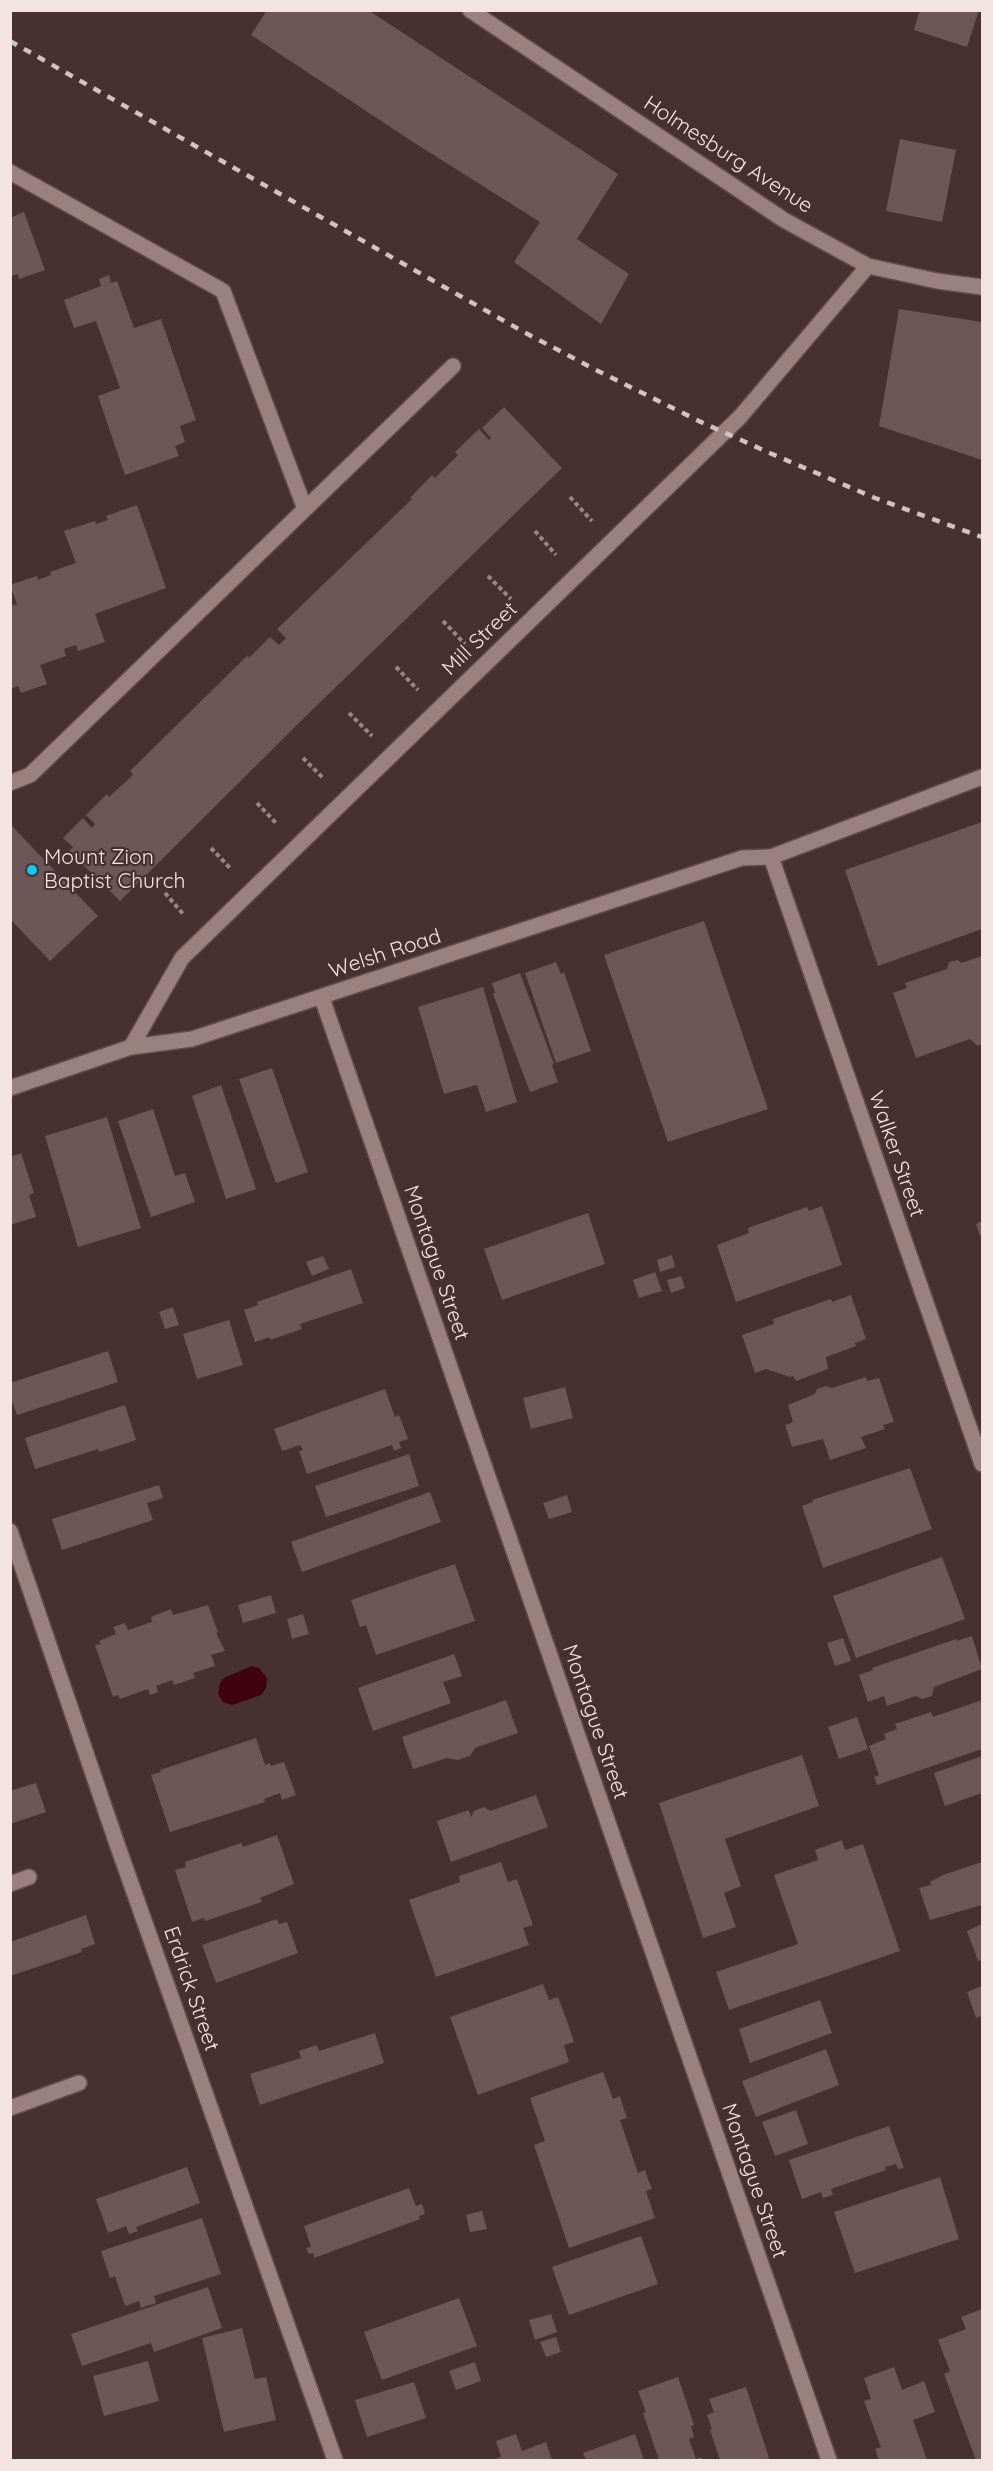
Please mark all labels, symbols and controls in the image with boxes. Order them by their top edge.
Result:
street label: Holmesburg Avenue [639,91,817,219]
street label: Mill Street [437,597,523,681]
place label: Mount Zion Baptist Church [44,845,185,895]
marker: Mount Zion Baptist Church [25,863,39,877]
street label: Welsh Road [326,924,444,984]
street label: Walker Street [863,1088,929,1220]
street label: Montague Street [398,1182,474,1344]
street label: Montague Street [557,1641,633,1803]
street label: Erdrick Street [158,1923,224,2055]
street label: Montague Street [716,2100,792,2262]

